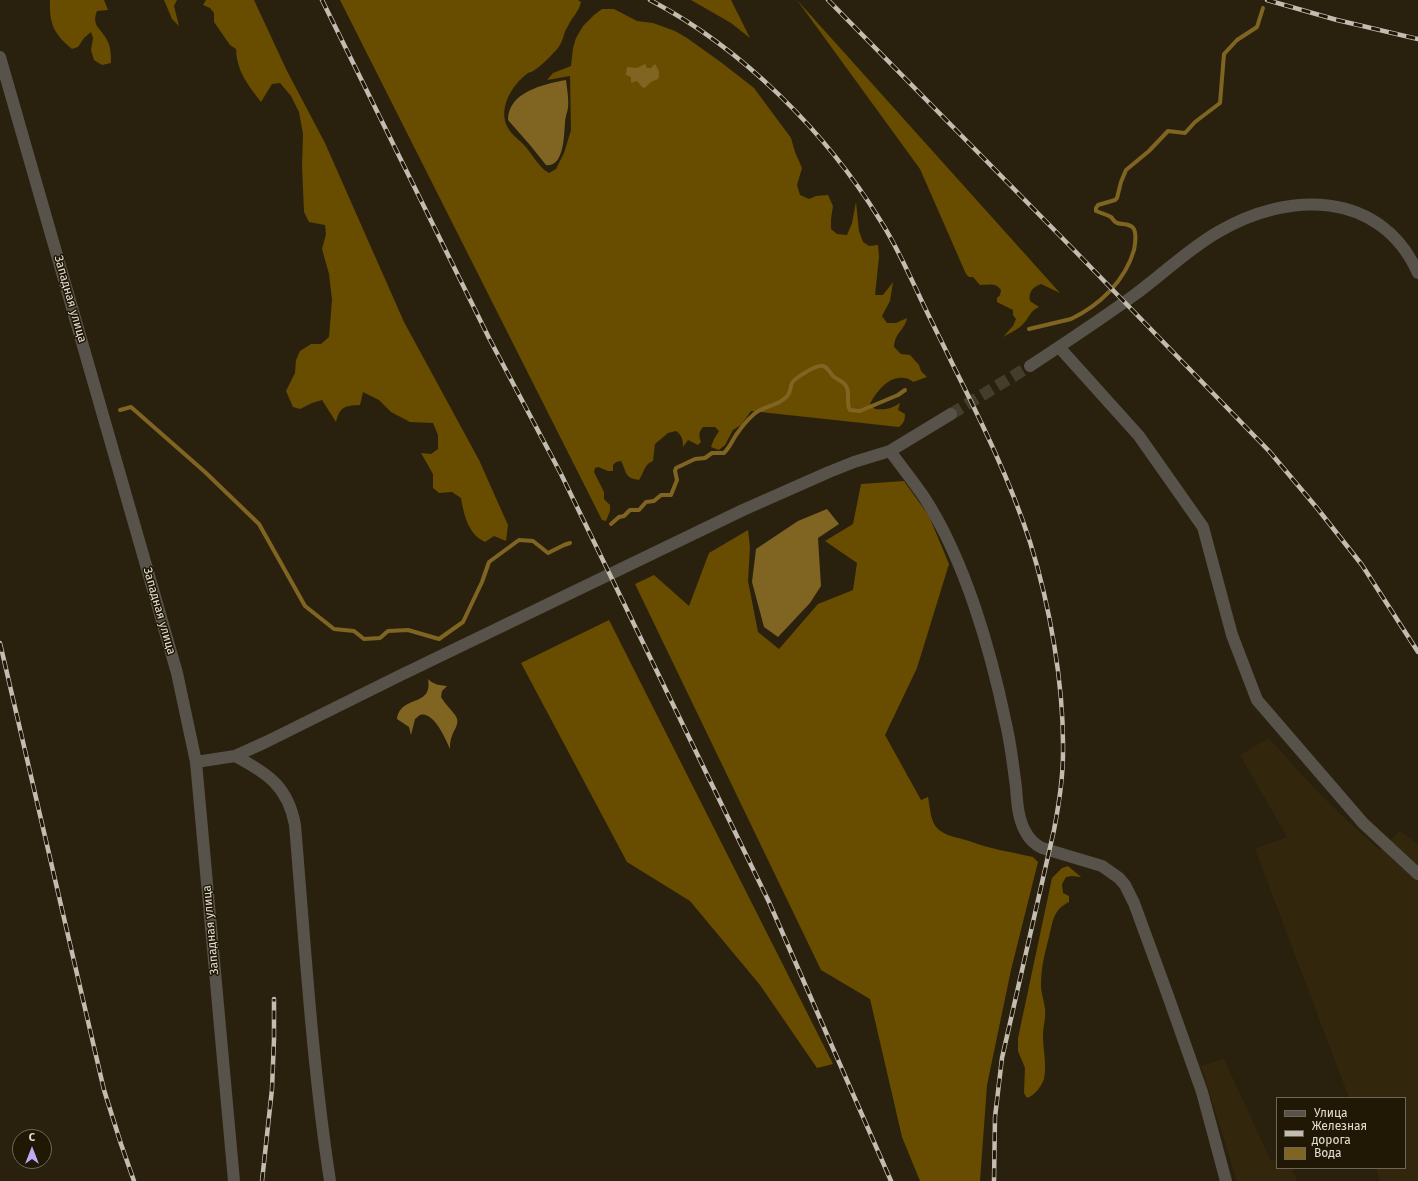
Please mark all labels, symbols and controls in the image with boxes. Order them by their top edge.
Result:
street label: Западная улица [51,254,89,344]
street label: Западная улица [140,566,178,656]
street label: Западная улица [200,885,222,975]
legend [1276,1097,1406,1169]
text: Улица [1314,1106,1348,1120]
text: Железная дорога [1312,1119,1367,1147]
north arrow [12,1129,52,1169]
text: С [29,1131,35,1144]
text: Вода [1314,1146,1341,1160]

